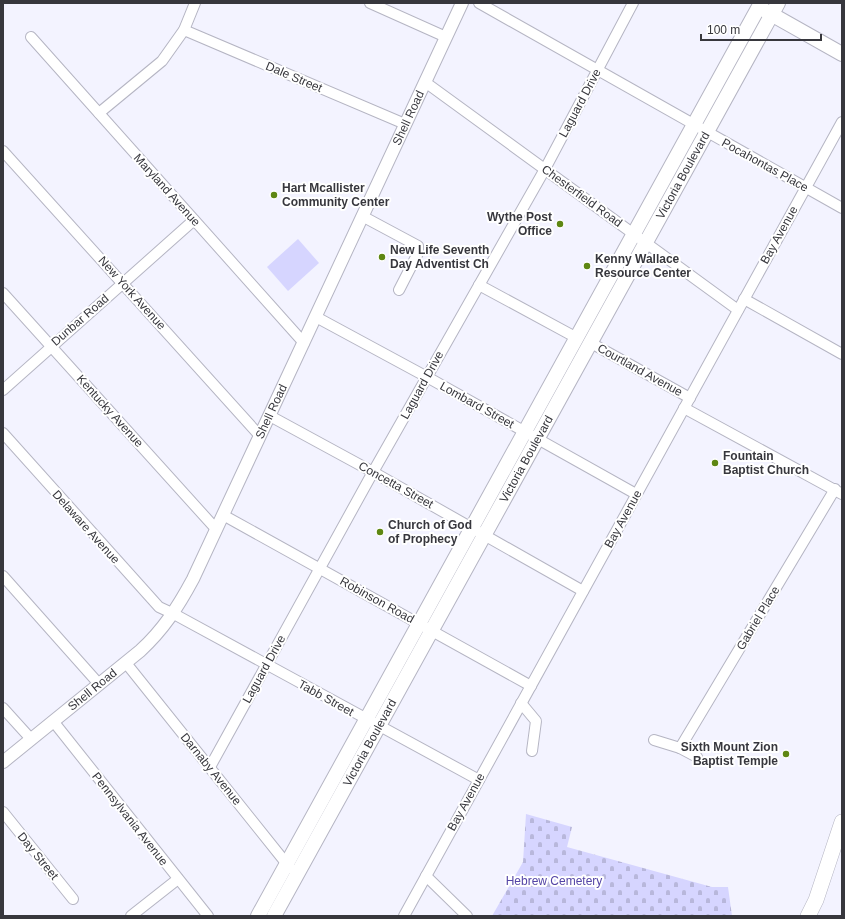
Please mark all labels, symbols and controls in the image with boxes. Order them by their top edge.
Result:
scale bar [701,16,821,42]
text: 100 m [707,23,740,37]
street label: Dale Street [264,59,325,95]
street label: Laguard Drive [556,66,604,140]
street label: Shell Road [390,88,427,148]
street label: Victoria Boulevard [653,129,713,221]
street label: Pocahontas Place [719,135,811,195]
street label: Maryland Avenue [131,151,203,229]
street label: Chesterfield Road [539,162,625,230]
place label: Hart Mcallister Community Center [282,181,390,209]
marker: Hart Mcallister Community Center [269,190,279,200]
street label: Bay Avenue [757,203,801,266]
place label: Wythe Post Office [487,210,552,238]
marker: Wythe Post Office [555,219,565,229]
place label: New Life Seventh Day Adventist Ch [390,243,489,271]
marker: New Life Seventh Day Adventist Ch [377,252,387,262]
place label: Kenny Wallace Resource Center [595,252,691,280]
street label: New York Avenue [95,253,169,333]
marker: Kenny Wallace Resource Center [582,261,592,271]
street label: Dunbar Road [48,291,112,349]
street label: Courtland Avenue [595,341,685,399]
street label: Laguard Drive [398,348,447,421]
street label: Kentucky Avenue [74,372,146,450]
street label: Lombard Street [437,379,517,431]
street label: Shell Road [252,382,290,441]
street label: Victoria Boulevard [497,413,556,505]
place label: Fountain Baptist Church [723,449,809,477]
marker: Fountain Baptist Church [710,458,720,468]
street label: Concetta Street [356,459,436,512]
street label: Delaware Avenue [49,487,123,567]
street label: Bay Avenue [601,487,645,550]
place label: Church of God of Prophecy [388,518,472,546]
marker: Church of God of Prophecy [375,527,385,537]
street label: Robinson Road [337,574,417,626]
street label: Gabriel Place [733,583,783,652]
street label: Laguard Drive [240,632,289,705]
street label: Shell Road [65,666,120,714]
street label: Tabb Street [296,677,357,719]
street label: Victoria Boulevard [340,697,399,789]
street label: Darnaby Avenue [178,730,244,808]
place label: Sixth Mount Zion Baptist Temple [681,740,778,768]
marker: Sixth Mount Zion Baptist Temple [781,749,791,759]
street label: Pennsylvania Avenue [89,770,171,869]
street label: Bay Avenue [444,770,488,833]
street label: Day Street [15,830,62,883]
park label: Hebrew Cemetery [506,874,602,888]

